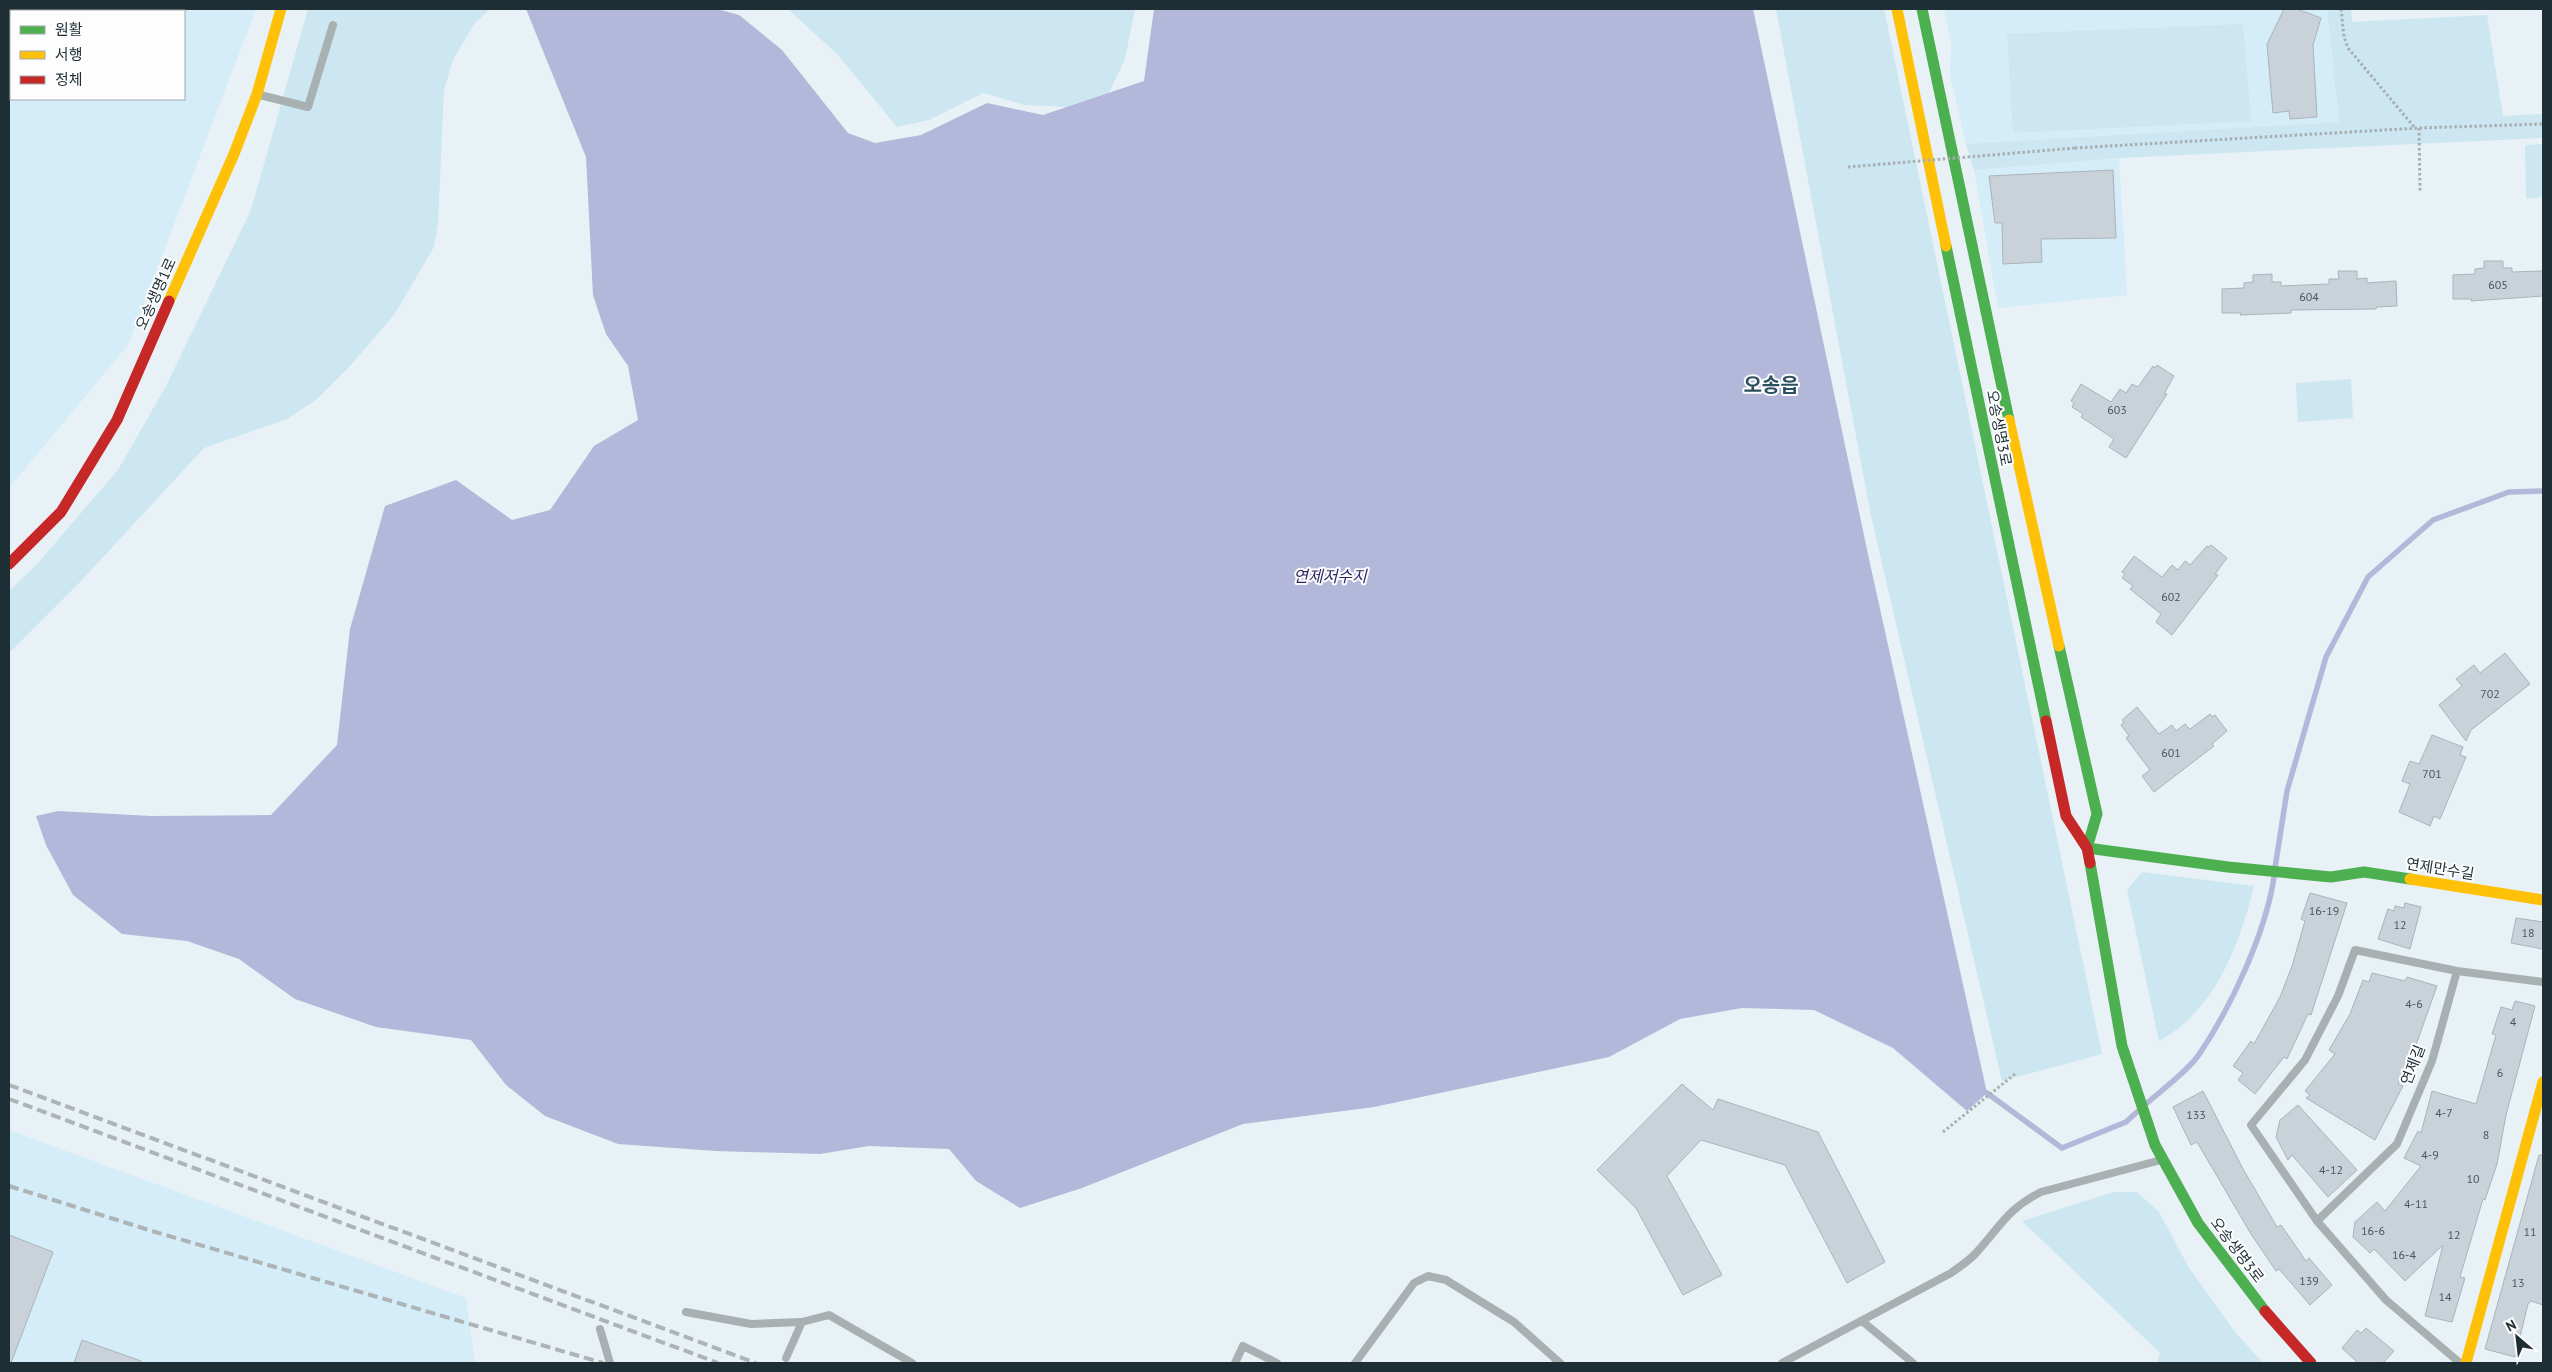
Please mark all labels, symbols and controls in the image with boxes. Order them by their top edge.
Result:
legend [10,10,185,100]
text: 원활 [55,20,83,39]
text: 서행 [55,45,83,64]
text: 정체 [55,70,83,89]
street label: 오송생명1로 [131,255,180,333]
house number: 605 [2488,277,2508,292]
house number: 604 [2299,289,2319,304]
district label: 오송읍 [1743,372,1799,398]
street label: 오송생명3로 [1983,388,2016,468]
house number: 603 [2107,402,2127,417]
water label: 연제저수지 [1293,566,1368,586]
house number: 602 [2161,589,2181,604]
house number: 702 [2480,686,2500,701]
house number: 601 [2161,745,2181,760]
house number: 701 [2422,766,2442,781]
street label: 연제만수길 [2405,854,2476,883]
house number: 16-19 [2309,903,2339,918]
house number: 12 [2393,917,2407,932]
house number: 18 [2521,925,2535,940]
house number: 4-6 [2405,996,2423,1011]
house number: 4 [2510,1014,2517,1029]
street label: 연제길 [2396,1042,2429,1088]
house number: 6 [2497,1065,2503,1080]
house number: 4-7 [2435,1105,2453,1120]
house number: 133 [2186,1107,2206,1122]
house number: 8 [2483,1127,2489,1142]
house number: 4-9 [2421,1147,2439,1162]
house number: 4-12 [2319,1162,2343,1177]
house number: 10 [2466,1171,2480,1186]
house number: 4-11 [2404,1196,2428,1211]
street label: 오송생명3로 [2207,1213,2268,1286]
house number: 16-6 [2361,1223,2385,1238]
house number: 11 [2523,1224,2537,1239]
house number: 12 [2447,1227,2461,1242]
house number: 16-4 [2392,1247,2416,1262]
house number: 139 [2299,1273,2319,1288]
house number: 13 [2511,1275,2525,1290]
house number: 14 [2438,1289,2452,1304]
north arrow [2492,1312,2542,1362]
text: N [2503,1315,2519,1336]

